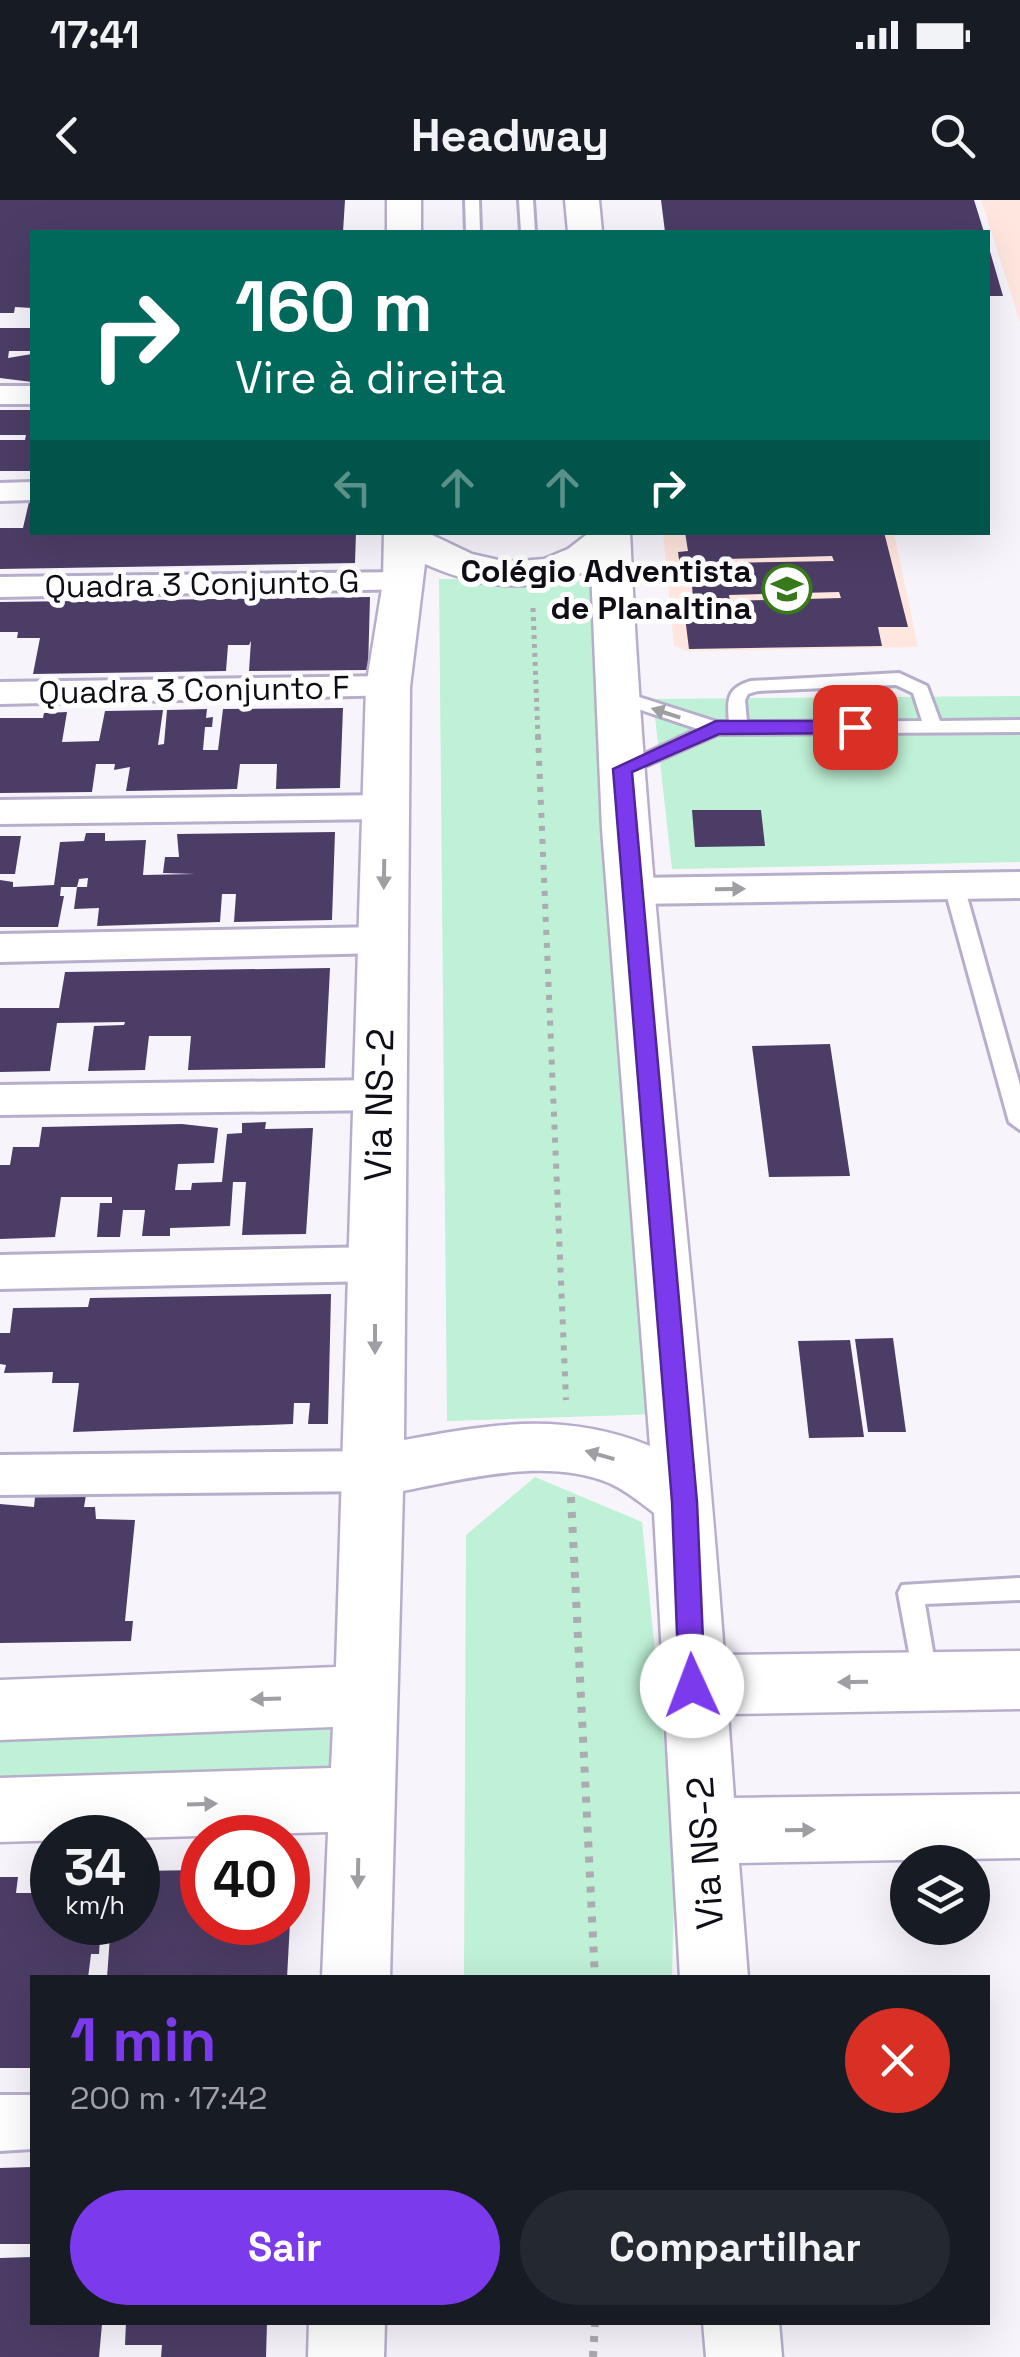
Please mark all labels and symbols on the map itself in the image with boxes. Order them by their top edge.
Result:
place label: Colégio Adventista de Planaltina [460,551,752,628]
street label: Quadra 3 Conjunto G [44,561,360,607]
school or university icon: Colégio Adventista de Planaltina [761,563,813,615]
street label: Quadra 3 Conjunto F [38,667,350,713]
pin [813,685,898,770]
one-way arrow [651,705,681,720]
one-way arrow [376,858,392,890]
one-way arrow [715,881,747,897]
street label: Via NS-2 [354,1028,404,1182]
one-way arrow [366,1323,382,1355]
one-way arrow [584,1447,615,1462]
position arrow [640,1634,744,1738]
one-way arrow [836,1675,868,1691]
one-way arrow [249,1692,281,1708]
street label: Via NS-2 [676,1775,734,1931]
one-way arrow [187,1795,219,1811]
speed limit sign: 40 [180,1815,310,1945]
one-way arrow [785,1821,817,1837]
one-way arrow [350,1858,366,1890]

